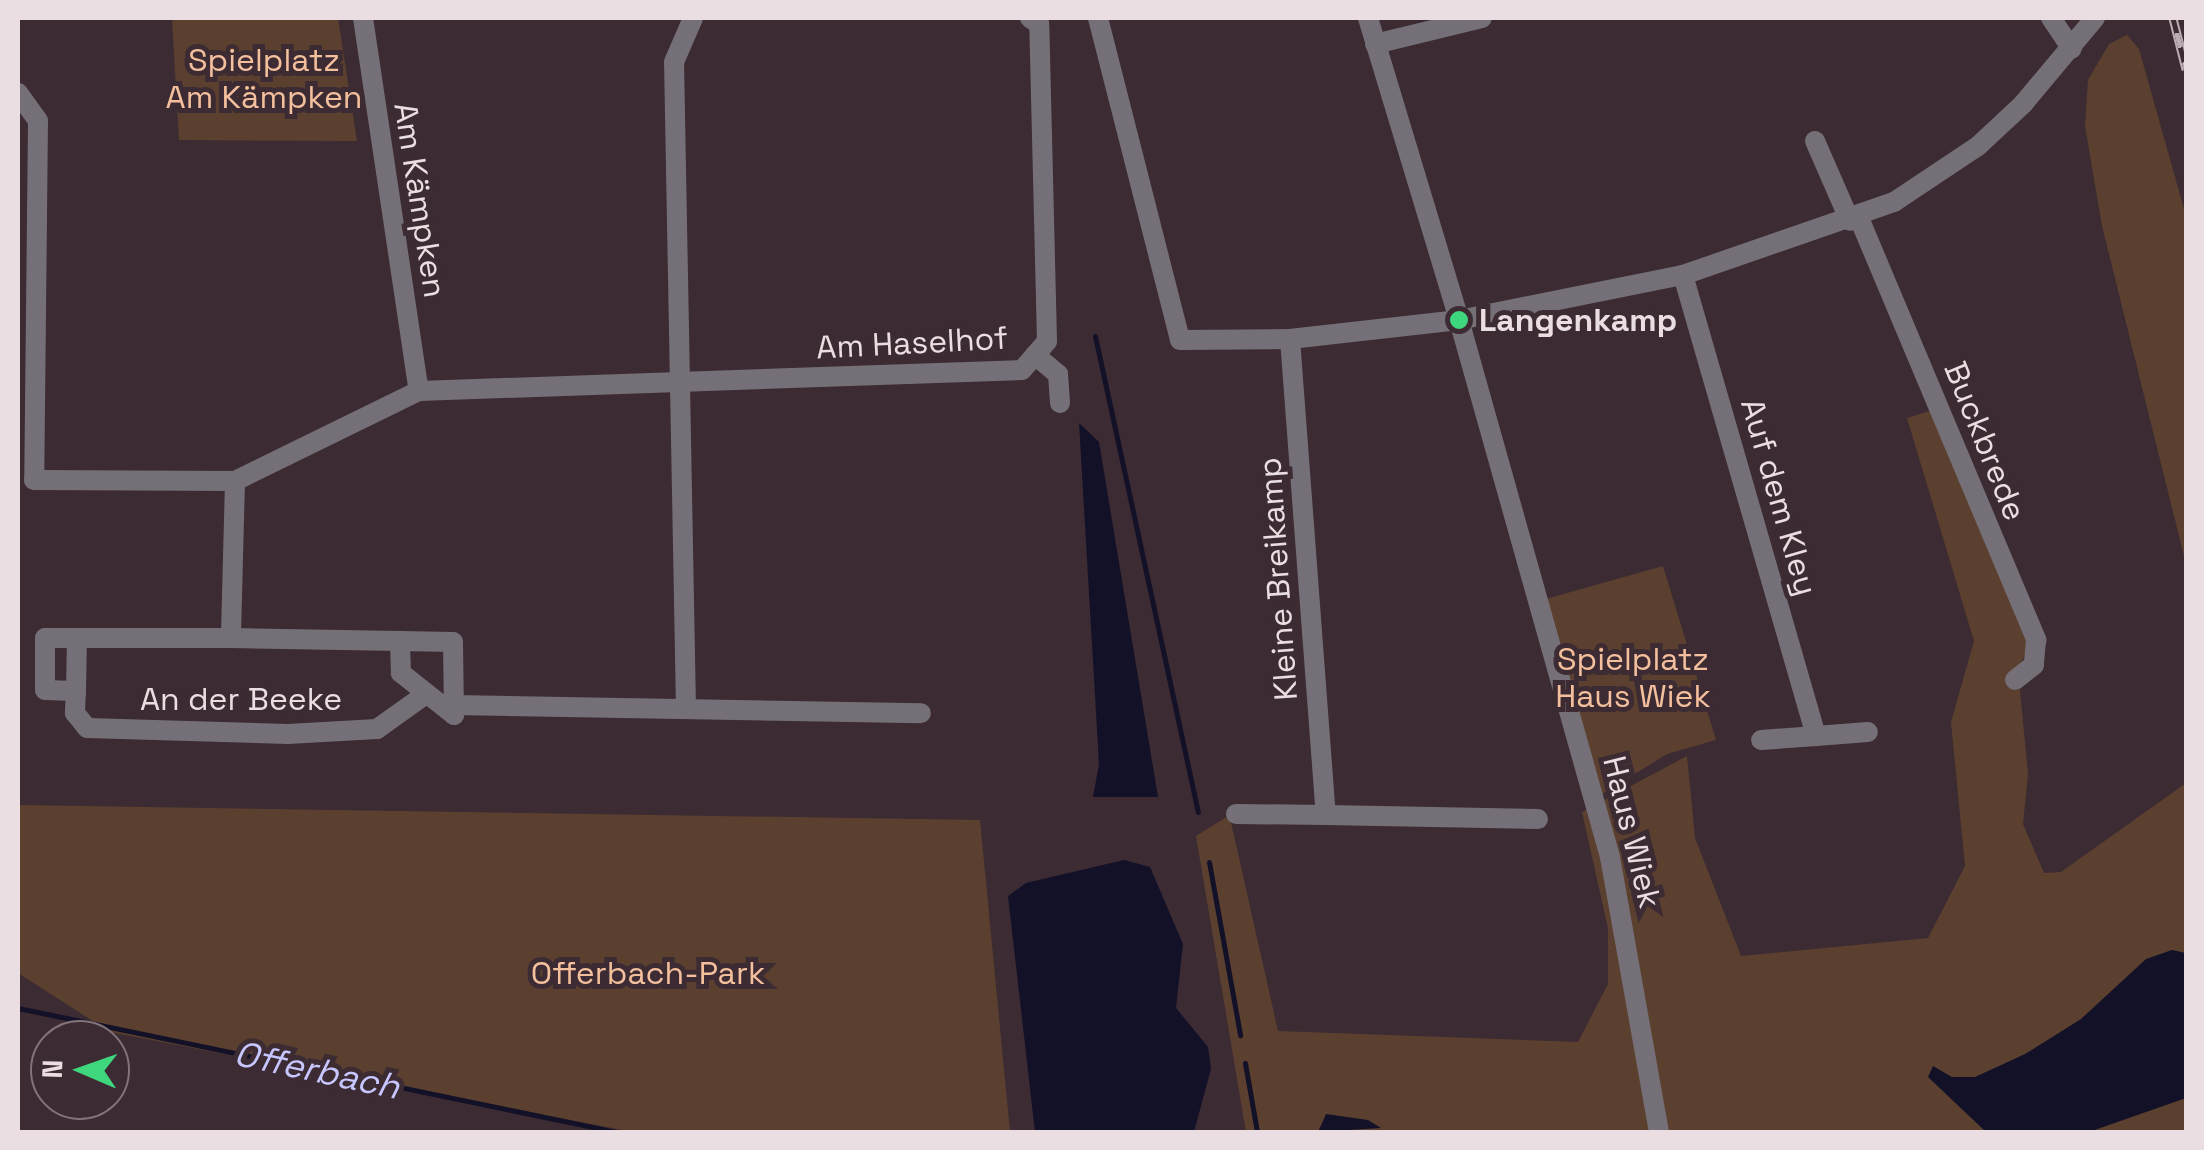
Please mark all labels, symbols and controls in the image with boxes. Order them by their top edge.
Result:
park label: Spielplatz Am Kämpken [166,42,362,117]
street label: Am Kämpken [386,100,454,300]
place label: Langenkamp [1479,301,1677,339]
marker: Langenkamp [1448,309,1470,331]
street label: Am Haselhof [815,319,1009,367]
street label: Buckbrede [1936,356,2034,526]
street label: Auf dem Kley [1733,394,1825,600]
street label: Kleine Breikamp [1250,456,1306,702]
park label: Spielplatz Haus Wiek [1555,641,1711,716]
street label: An der Beeke [140,680,342,718]
street label: Haus Wiek [1595,752,1669,912]
park label: Offerbach-Park [531,954,765,992]
north arrow [30,1020,130,1120]
water label: Offerbach [231,1032,403,1108]
text: N [34,1059,70,1079]

